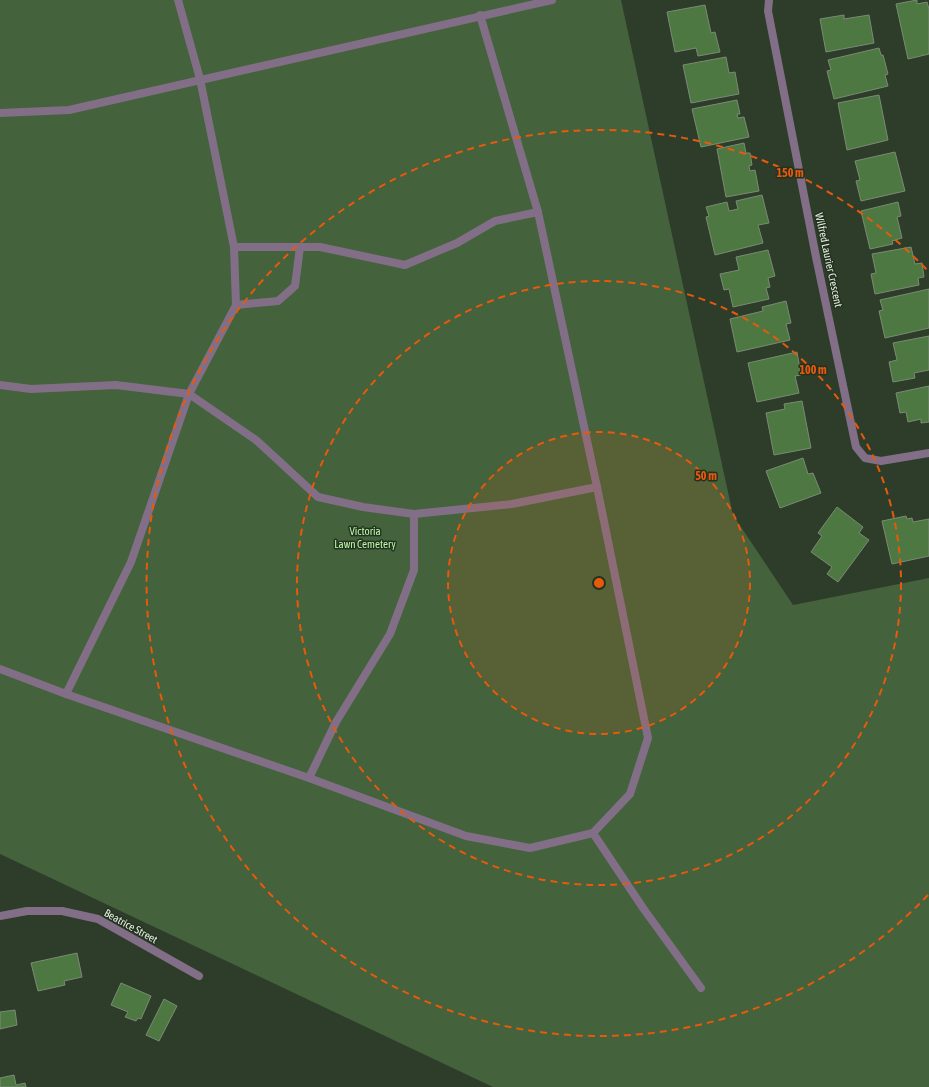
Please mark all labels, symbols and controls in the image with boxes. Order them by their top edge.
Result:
text: 150 m [776,166,804,180]
street label: Wilfred Laurier Crescent [813,212,845,308]
text: 100 m [799,363,827,377]
text: 50 m [695,469,717,483]
park label: Victoria Lawn Cemetery [334,525,396,550]
centre of rings [592,576,606,590]
street label: Beatrice Street [102,906,160,946]

